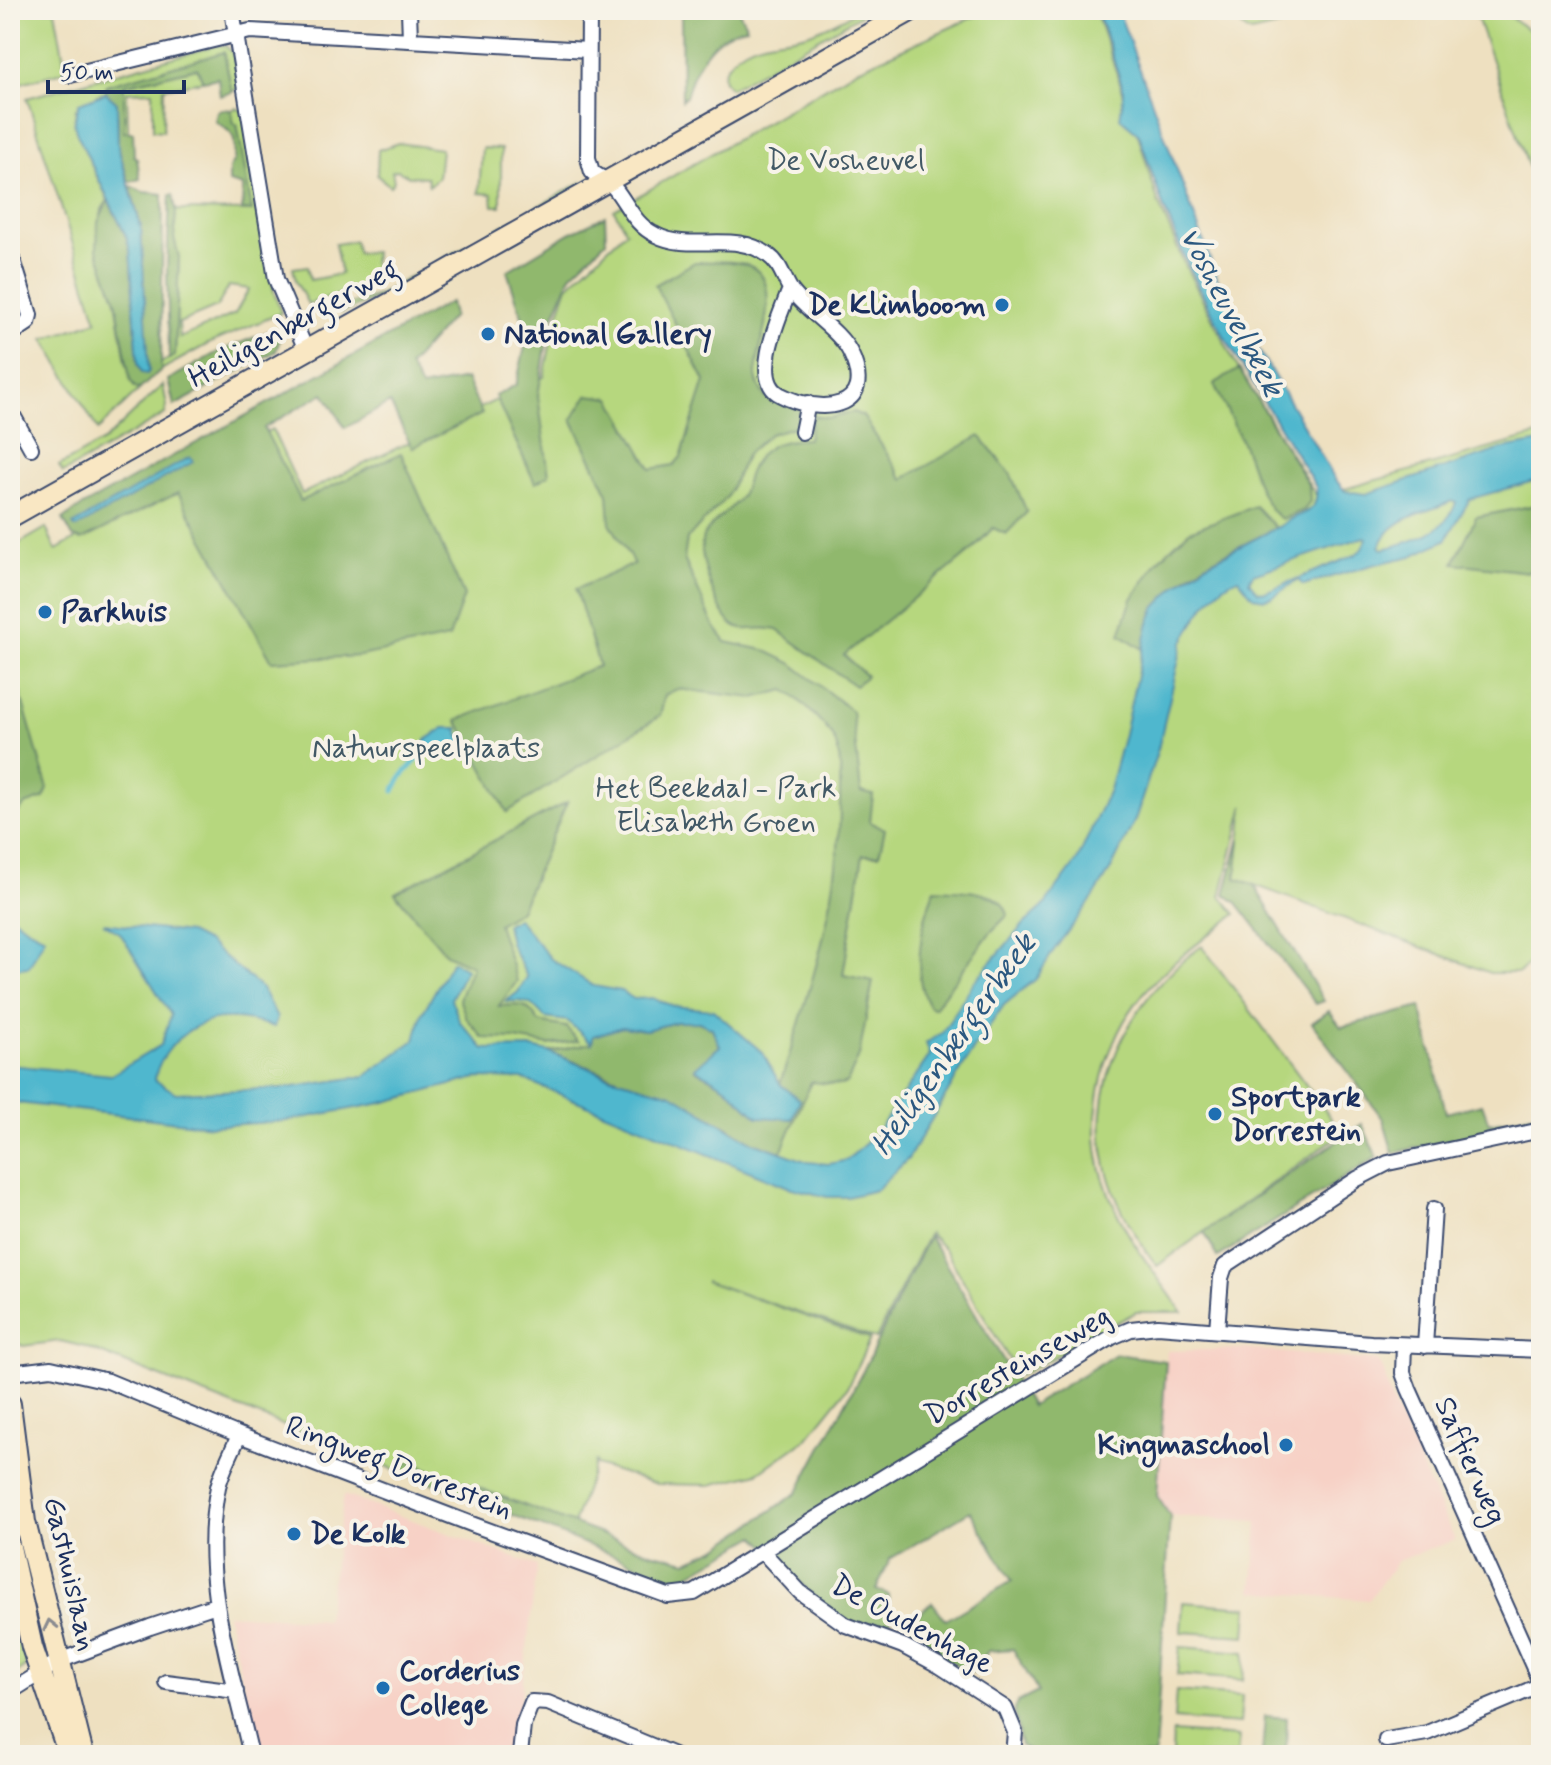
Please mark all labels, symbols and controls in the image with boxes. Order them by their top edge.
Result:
scale bar [48,44,184,94]
text: 50 m [60,58,114,89]
park label: De Vosheuvel [767,141,925,180]
water label: Vosheuvelbeek [1169,220,1294,406]
street label: Heiligenbergerweg [182,250,408,401]
place label: De Klimboom [808,286,986,325]
marker: De Klimboom [993,296,1011,314]
place label: National Gallery [504,315,712,354]
marker: National Gallery [479,325,497,343]
place label: Parkhuis [61,593,168,632]
marker: Parkhuis [36,603,54,621]
park label: Natuurspeelplaats [312,729,540,768]
park label: Het Beekdal - Park Elisabeth Groen [596,769,837,842]
water label: Heiligenbergerbeek [862,924,1051,1167]
place label: Sportpark Dorrestein [1231,1078,1361,1151]
marker: Sportpark Dorrestein [1206,1105,1224,1123]
street label: Dorresteinseweg [918,1297,1118,1435]
street label: Saffierweg [1423,1391,1515,1532]
street label: Ringweg Dorrestein [279,1407,518,1532]
place label: Kingmaschool [1098,1426,1270,1468]
marker: Kingmaschool [1277,1436,1295,1454]
street label: Gasthuislaan [33,1493,107,1655]
place label: De Kolk [310,1515,406,1554]
marker: De Kolk [285,1525,303,1543]
street label: De Oudenhage [824,1566,1000,1684]
one-way arrow [42,1619,59,1633]
place label: Corderius College [399,1652,521,1726]
marker: Corderius College [374,1679,392,1697]

